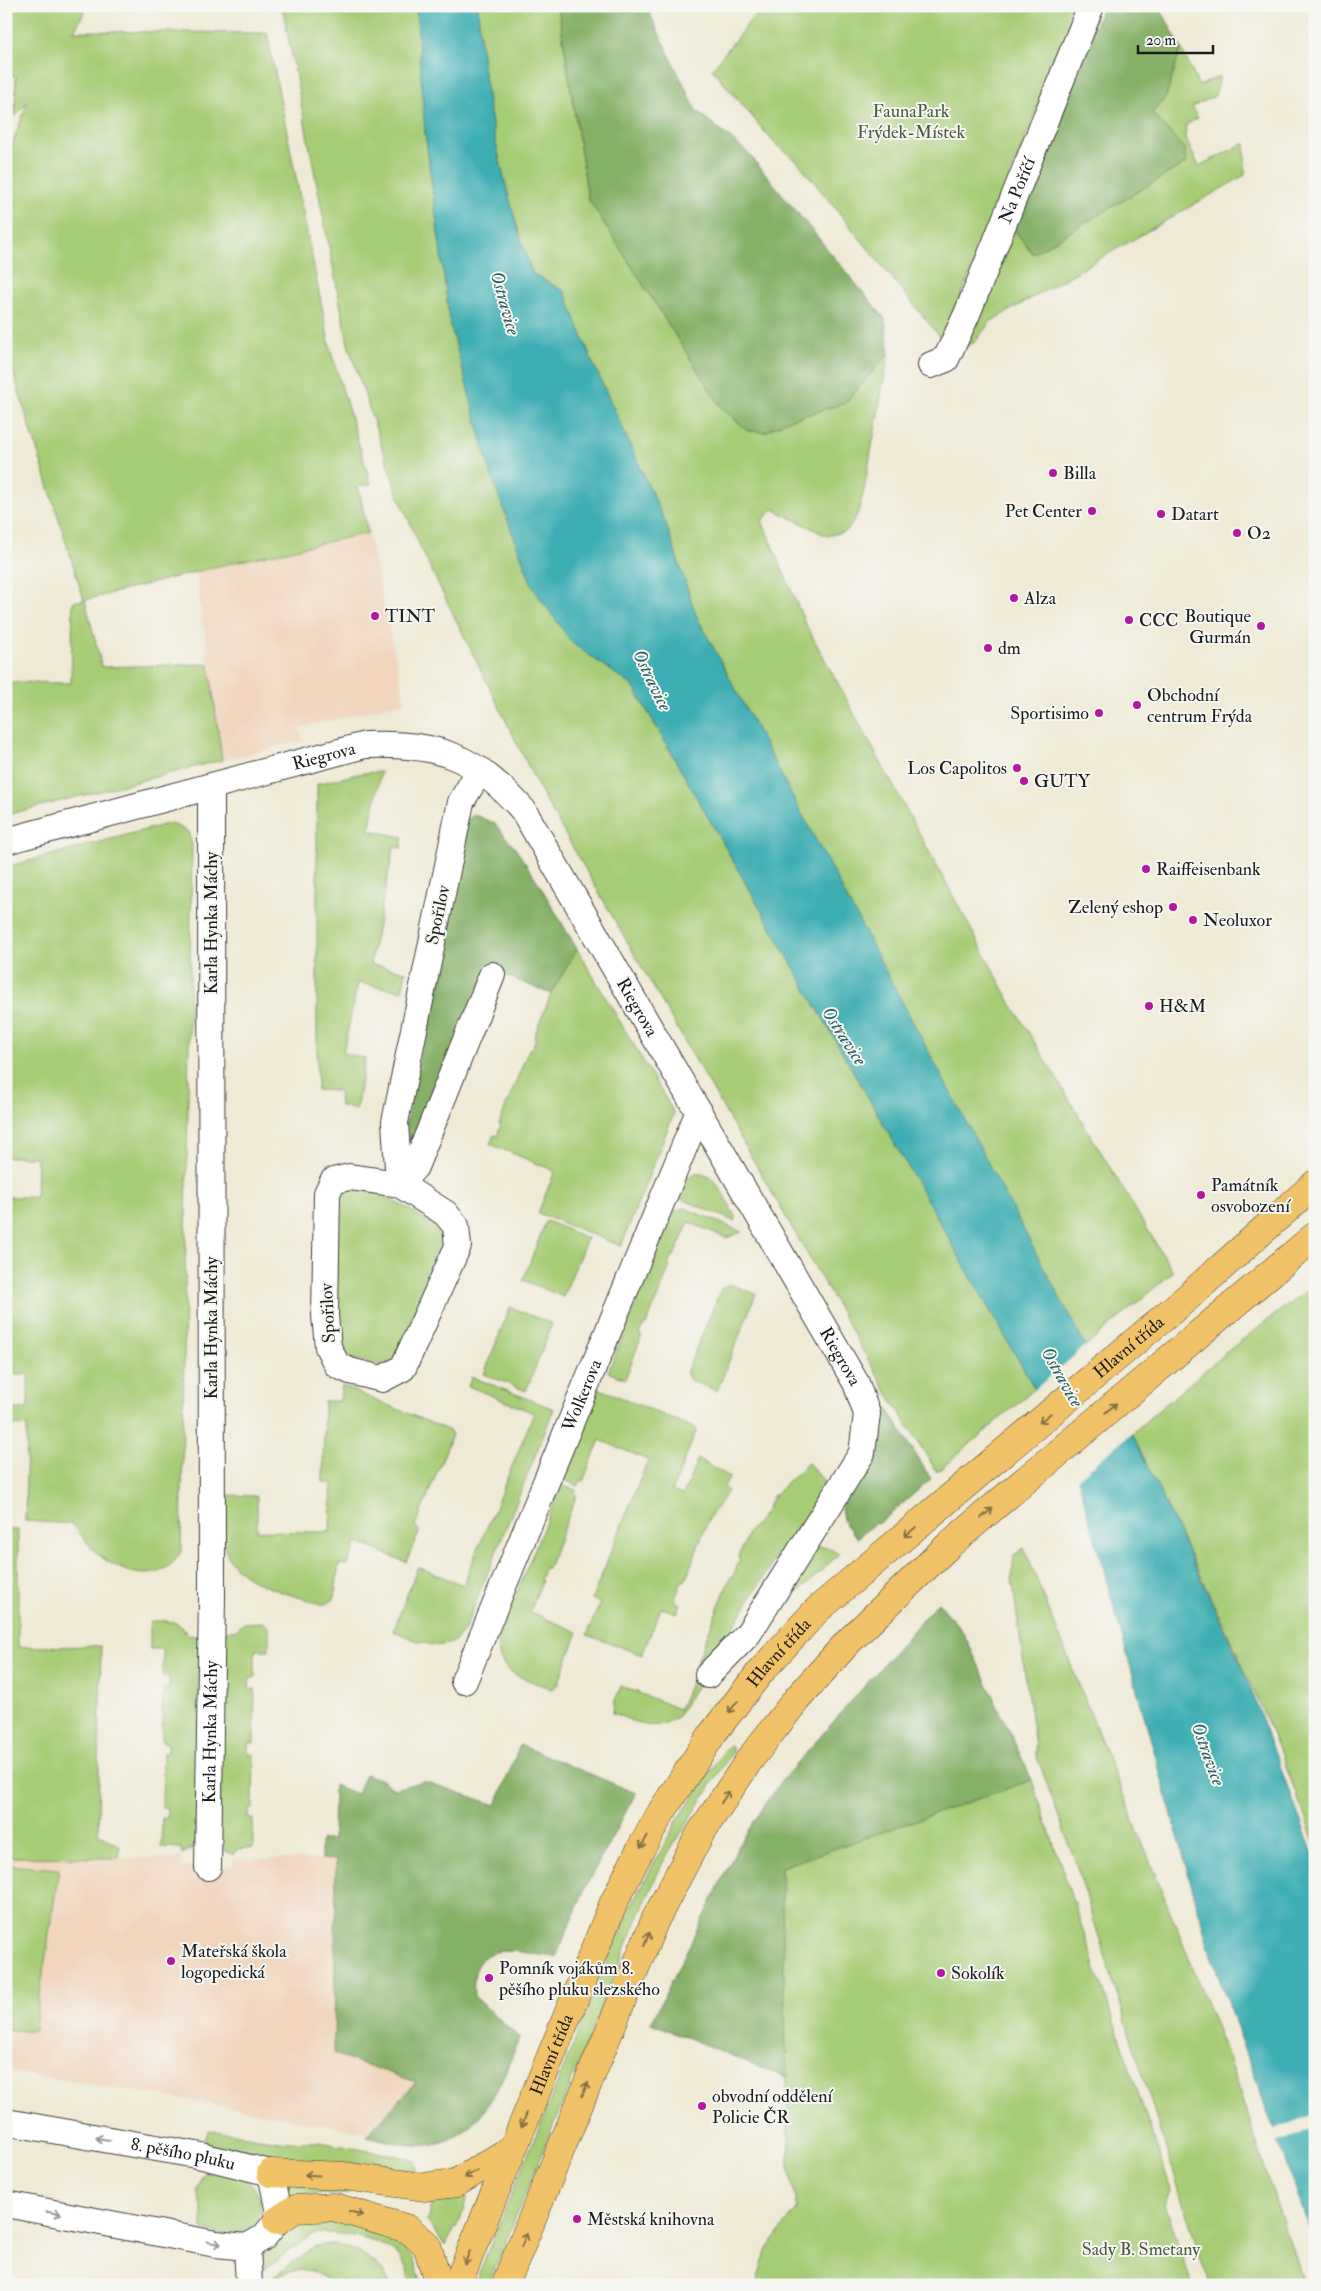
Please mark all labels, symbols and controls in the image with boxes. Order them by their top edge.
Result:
scale bar [1138,22,1214,54]
text: 20 m [1146,31,1176,50]
park label: FaunaPark Frýdek-Místek [857,100,965,144]
street label: Na Poříčí [993,153,1041,227]
water label: Ostravice [484,268,526,338]
place label: Billa [1063,462,1097,485]
marker: Billa [1047,467,1059,479]
place label: Pet Center [1005,500,1082,523]
place label: Datart [1171,503,1219,526]
marker: Pet Center [1086,505,1098,517]
marker: Datart [1155,508,1167,520]
place label: O2 [1247,522,1271,545]
marker: O2 [1231,527,1243,539]
place label: Alza [1023,587,1057,610]
marker: Alza [1008,592,1020,604]
place label: TINT [385,605,436,628]
place label: Boutique Gurmán [1185,605,1251,649]
place label: CCC [1139,609,1179,632]
marker: TINT [369,610,381,622]
marker: CCC [1123,614,1135,626]
marker: Boutique Gurmán [1255,620,1267,632]
place label: dm [998,637,1021,660]
marker: dm [982,642,994,654]
water label: Ostravice [627,645,677,715]
place label: Obchodní centrum Frýda [1147,684,1253,728]
marker: Obchodní centrum Frýda [1131,699,1143,711]
place label: Sportisimo [1010,702,1089,725]
marker: Sportisimo [1093,707,1105,719]
street label: Riegrova [290,736,358,775]
place label: Los Capolitos [907,757,1007,780]
marker: Los Capolitos [1011,762,1023,774]
place label: GUTY [1034,770,1091,793]
marker: GUTY [1018,775,1030,787]
street label: Karla Hynka Máchy [200,850,223,994]
place label: Raiffeisenbank [1156,858,1261,881]
marker: Raiffeisenbank [1140,863,1152,875]
street label: Spořilov [421,883,456,947]
place label: Zelený eshop [1068,896,1163,919]
marker: Zelený eshop [1167,901,1179,913]
place label: Neoluxor [1203,909,1272,932]
marker: Neoluxor [1187,914,1199,926]
street label: Riegrova [611,973,664,1041]
place label: H&M [1159,995,1206,1018]
marker: H&M [1143,1000,1155,1012]
water label: Ostravice [816,1002,872,1071]
place label: Památník osvobození [1211,1174,1291,1218]
marker: Památník osvobození [1195,1189,1207,1201]
street label: Karla Hynka Máchy [200,1255,223,1399]
street label: Spořilov [315,1282,341,1344]
street label: Hlavní třída [1088,1310,1169,1383]
street label: Riegrova [814,1323,867,1390]
water label: Ostravice [1035,1343,1089,1412]
street label: Wolkerova [556,1355,607,1436]
one-way arrow [1105,1402,1118,1414]
one-way arrow [1039,1413,1052,1424]
one-way arrow [980,1507,993,1518]
one-way arrow [904,1526,917,1538]
street label: Hlavní třída [741,1612,816,1692]
street label: Karla Hynka Máchy [197,1659,223,1804]
one-way arrow [728,1700,739,1713]
water label: Ostravice [1186,1719,1231,1790]
one-way arrow [720,1790,730,1804]
one-way arrow [638,1835,648,1849]
one-way arrow [643,1932,652,1947]
place label: Mateřská škola logopedická [181,1940,287,1984]
marker: Mateřská škola logopedická [165,1955,177,1967]
place label: Pomník vojákům 8. pěšího pluku slezského [498,1957,660,2001]
place label: Sokolík [951,1962,1005,1985]
marker: Sokolík [935,1967,947,1979]
marker: Pomník vojákům 8. pěšího pluku slezského [483,1972,495,1984]
street label: Hlavní třída [525,2010,579,2099]
one-way arrow [581,2082,591,2097]
place label: obvodní oddělení Policie ČR [712,2085,834,2129]
marker: obvodní oddělení Policie ČR [696,2100,708,2112]
one-way arrow [519,2112,528,2127]
street label: 8. pěšího pluku [129,2132,238,2175]
one-way arrow [95,2134,111,2144]
one-way arrow [464,2169,478,2179]
one-way arrow [304,2170,320,2179]
one-way arrow [46,2208,62,2218]
place label: Městská knihovna [587,2208,715,2231]
one-way arrow [347,2209,363,2219]
marker: Městská knihovna [571,2213,583,2225]
one-way arrow [519,2233,529,2248]
one-way arrow [205,2238,221,2248]
park label: Sady B. Smetany [1082,2238,1201,2261]
one-way arrow [462,2250,472,2265]

